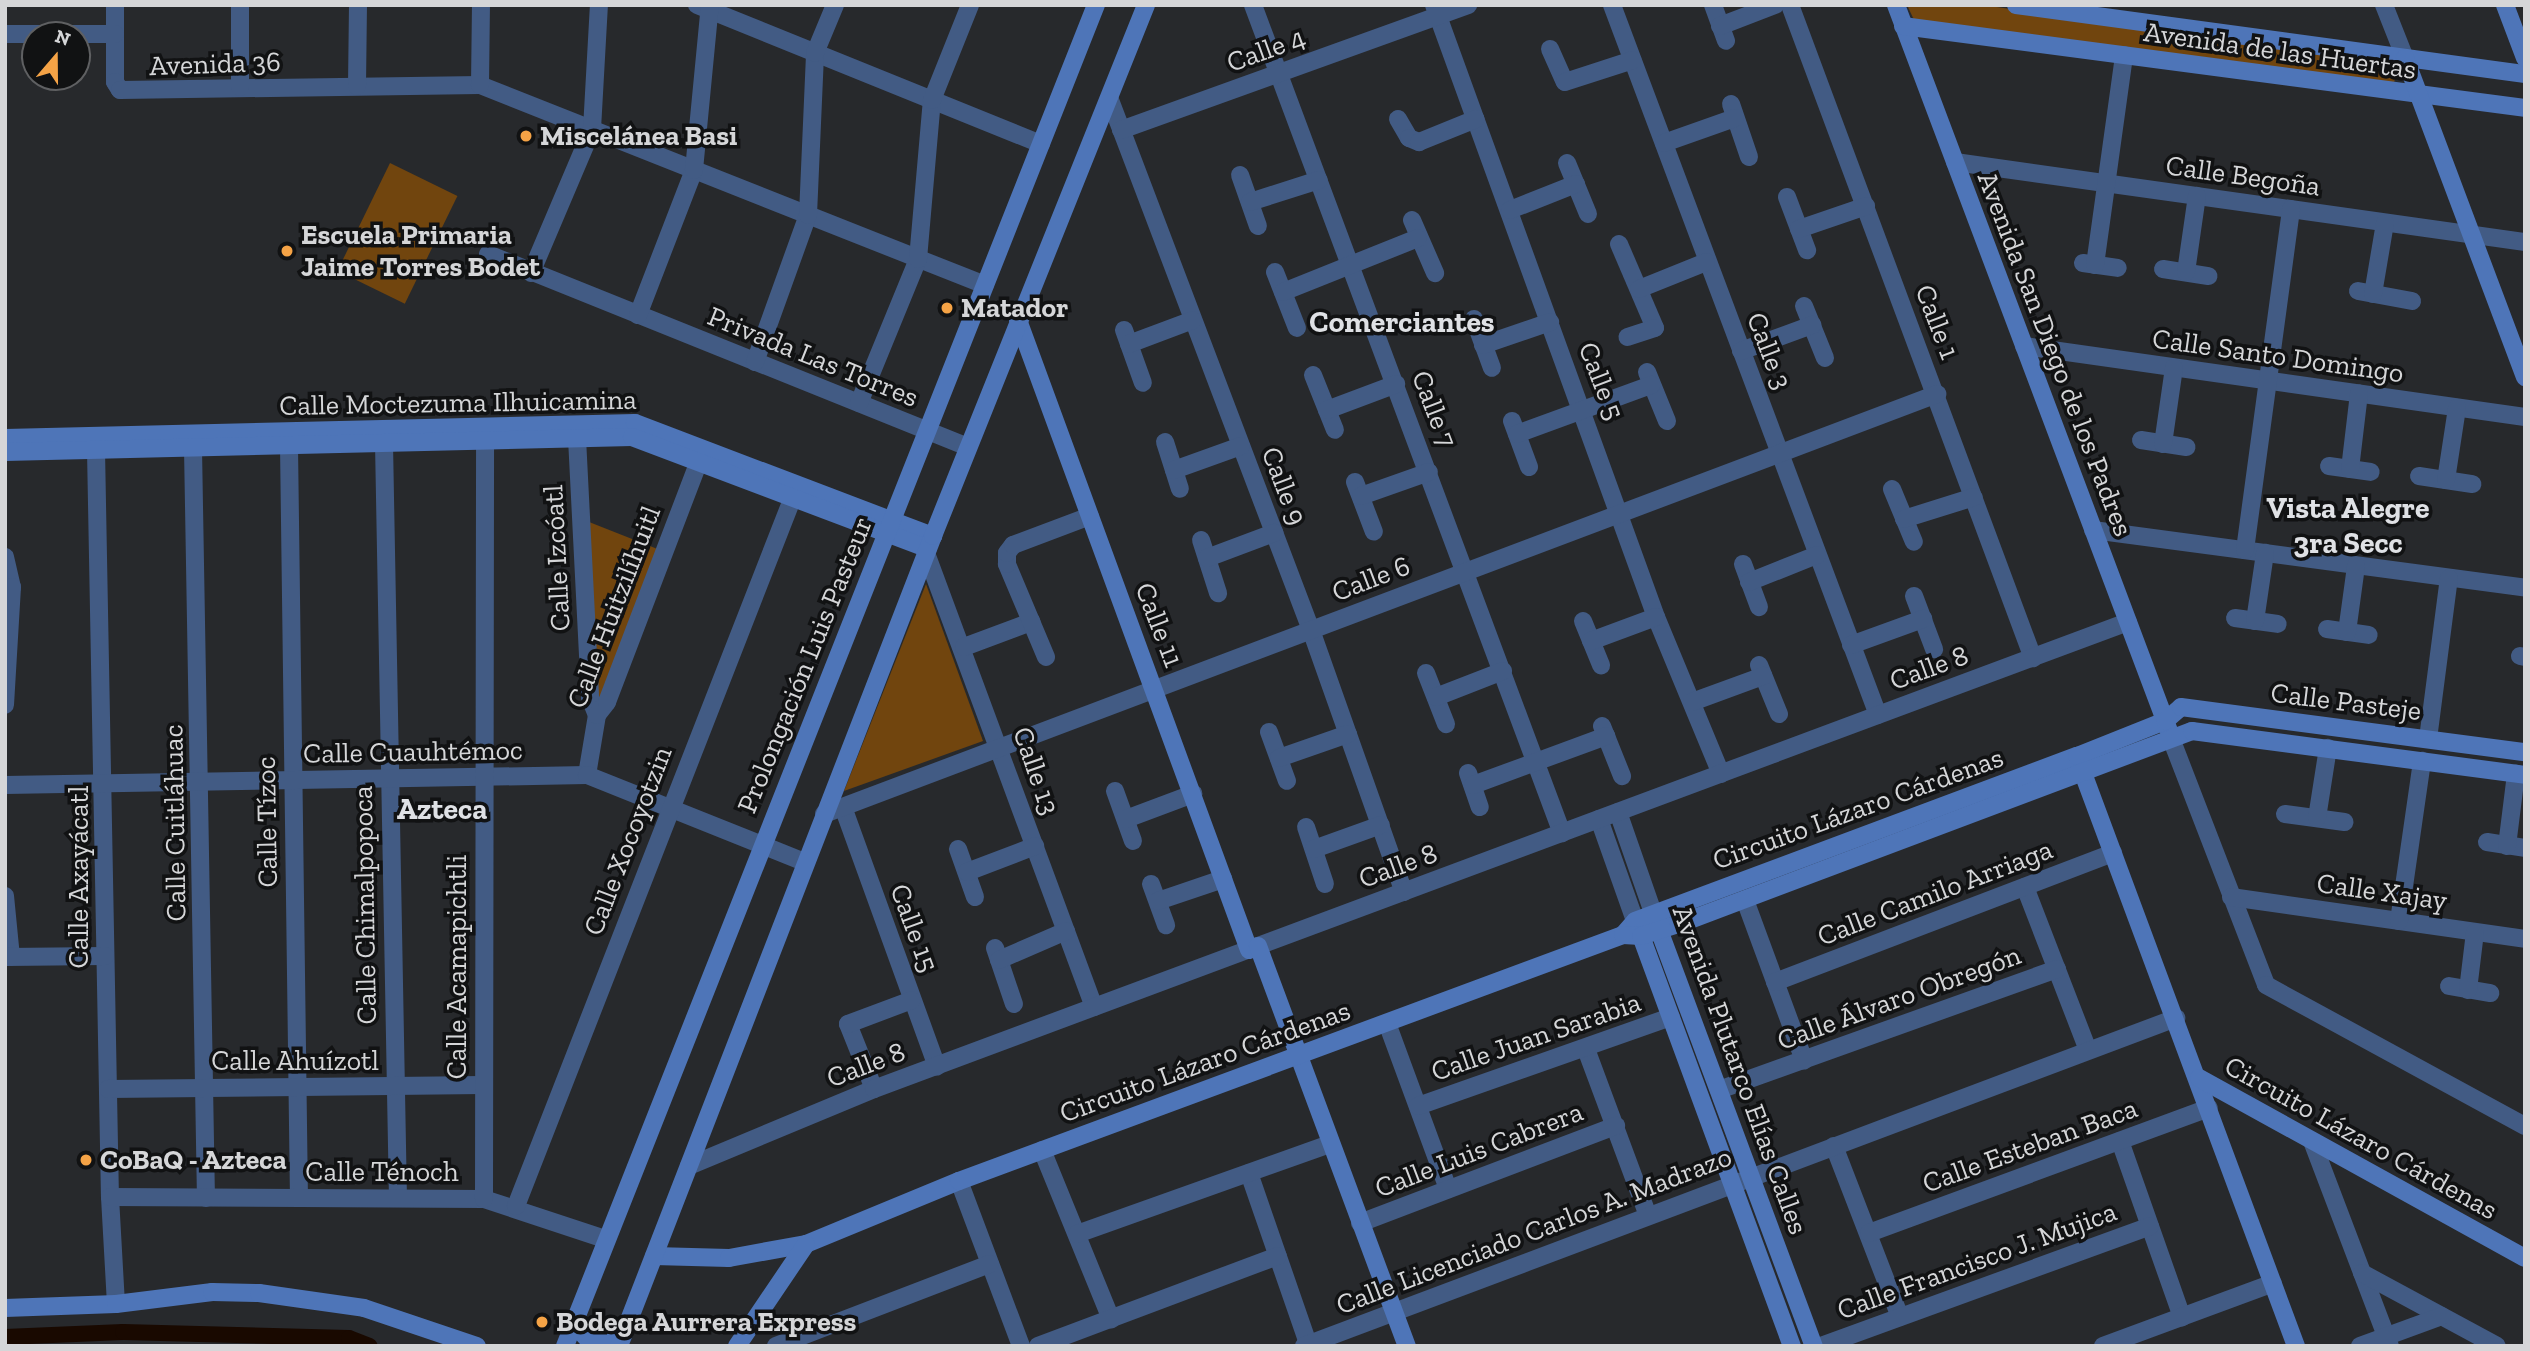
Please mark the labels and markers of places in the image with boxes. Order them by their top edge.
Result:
place label: Miscelánea Basi [540,119,737,153]
marker: Miscelánea Basi [518,128,534,144]
place label: Escuela Primaria Jaime Torres Bodet [301,218,540,284]
marker: Escuela Primaria Jaime Torres Bodet [279,243,295,259]
place label: Matador [961,291,1068,325]
marker: Matador [939,300,955,316]
place label: CoBaQ - Azteca [100,1143,287,1177]
marker: CoBaQ - Azteca [78,1152,94,1168]
place label: Bodega Aurrera Express [556,1305,857,1339]
marker: Bodega Aurrera Express [534,1314,550,1330]

